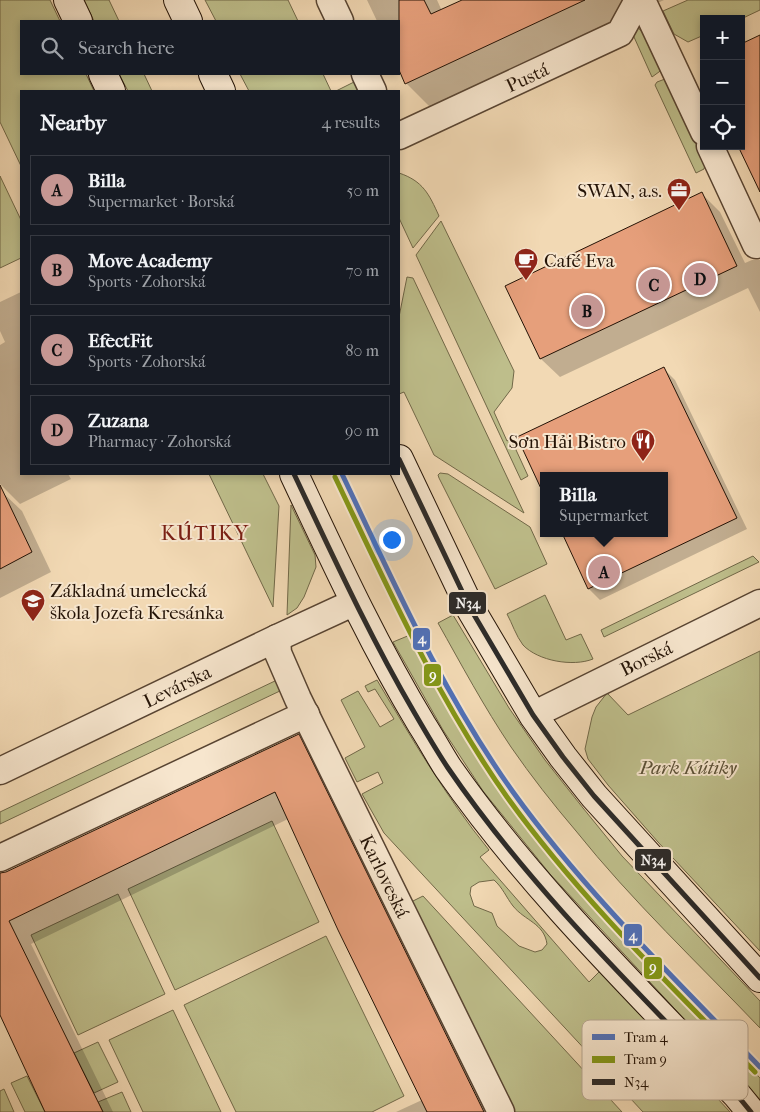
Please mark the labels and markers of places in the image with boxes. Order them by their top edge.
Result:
office icon: SWAN, a.s. [666,177,692,211]
place label: SWAN, a.s. [577,180,662,202]
cafe icon: Café Eva [513,247,539,281]
place label: Café Eva [544,250,615,272]
pin: D [684,260,716,298]
pin: C [638,266,670,304]
pin: B [571,292,603,330]
restaurant icon: Sơn Hải Bistro [630,428,656,462]
place label: Sơn Hải Bistro [509,431,626,453]
pin: A [588,553,620,591]
place label: Základná umelecká škola Jozefa Kresánka [50,580,224,624]
school or university icon: Základná umelecká škola Jozefa Kresánka [20,588,46,622]

